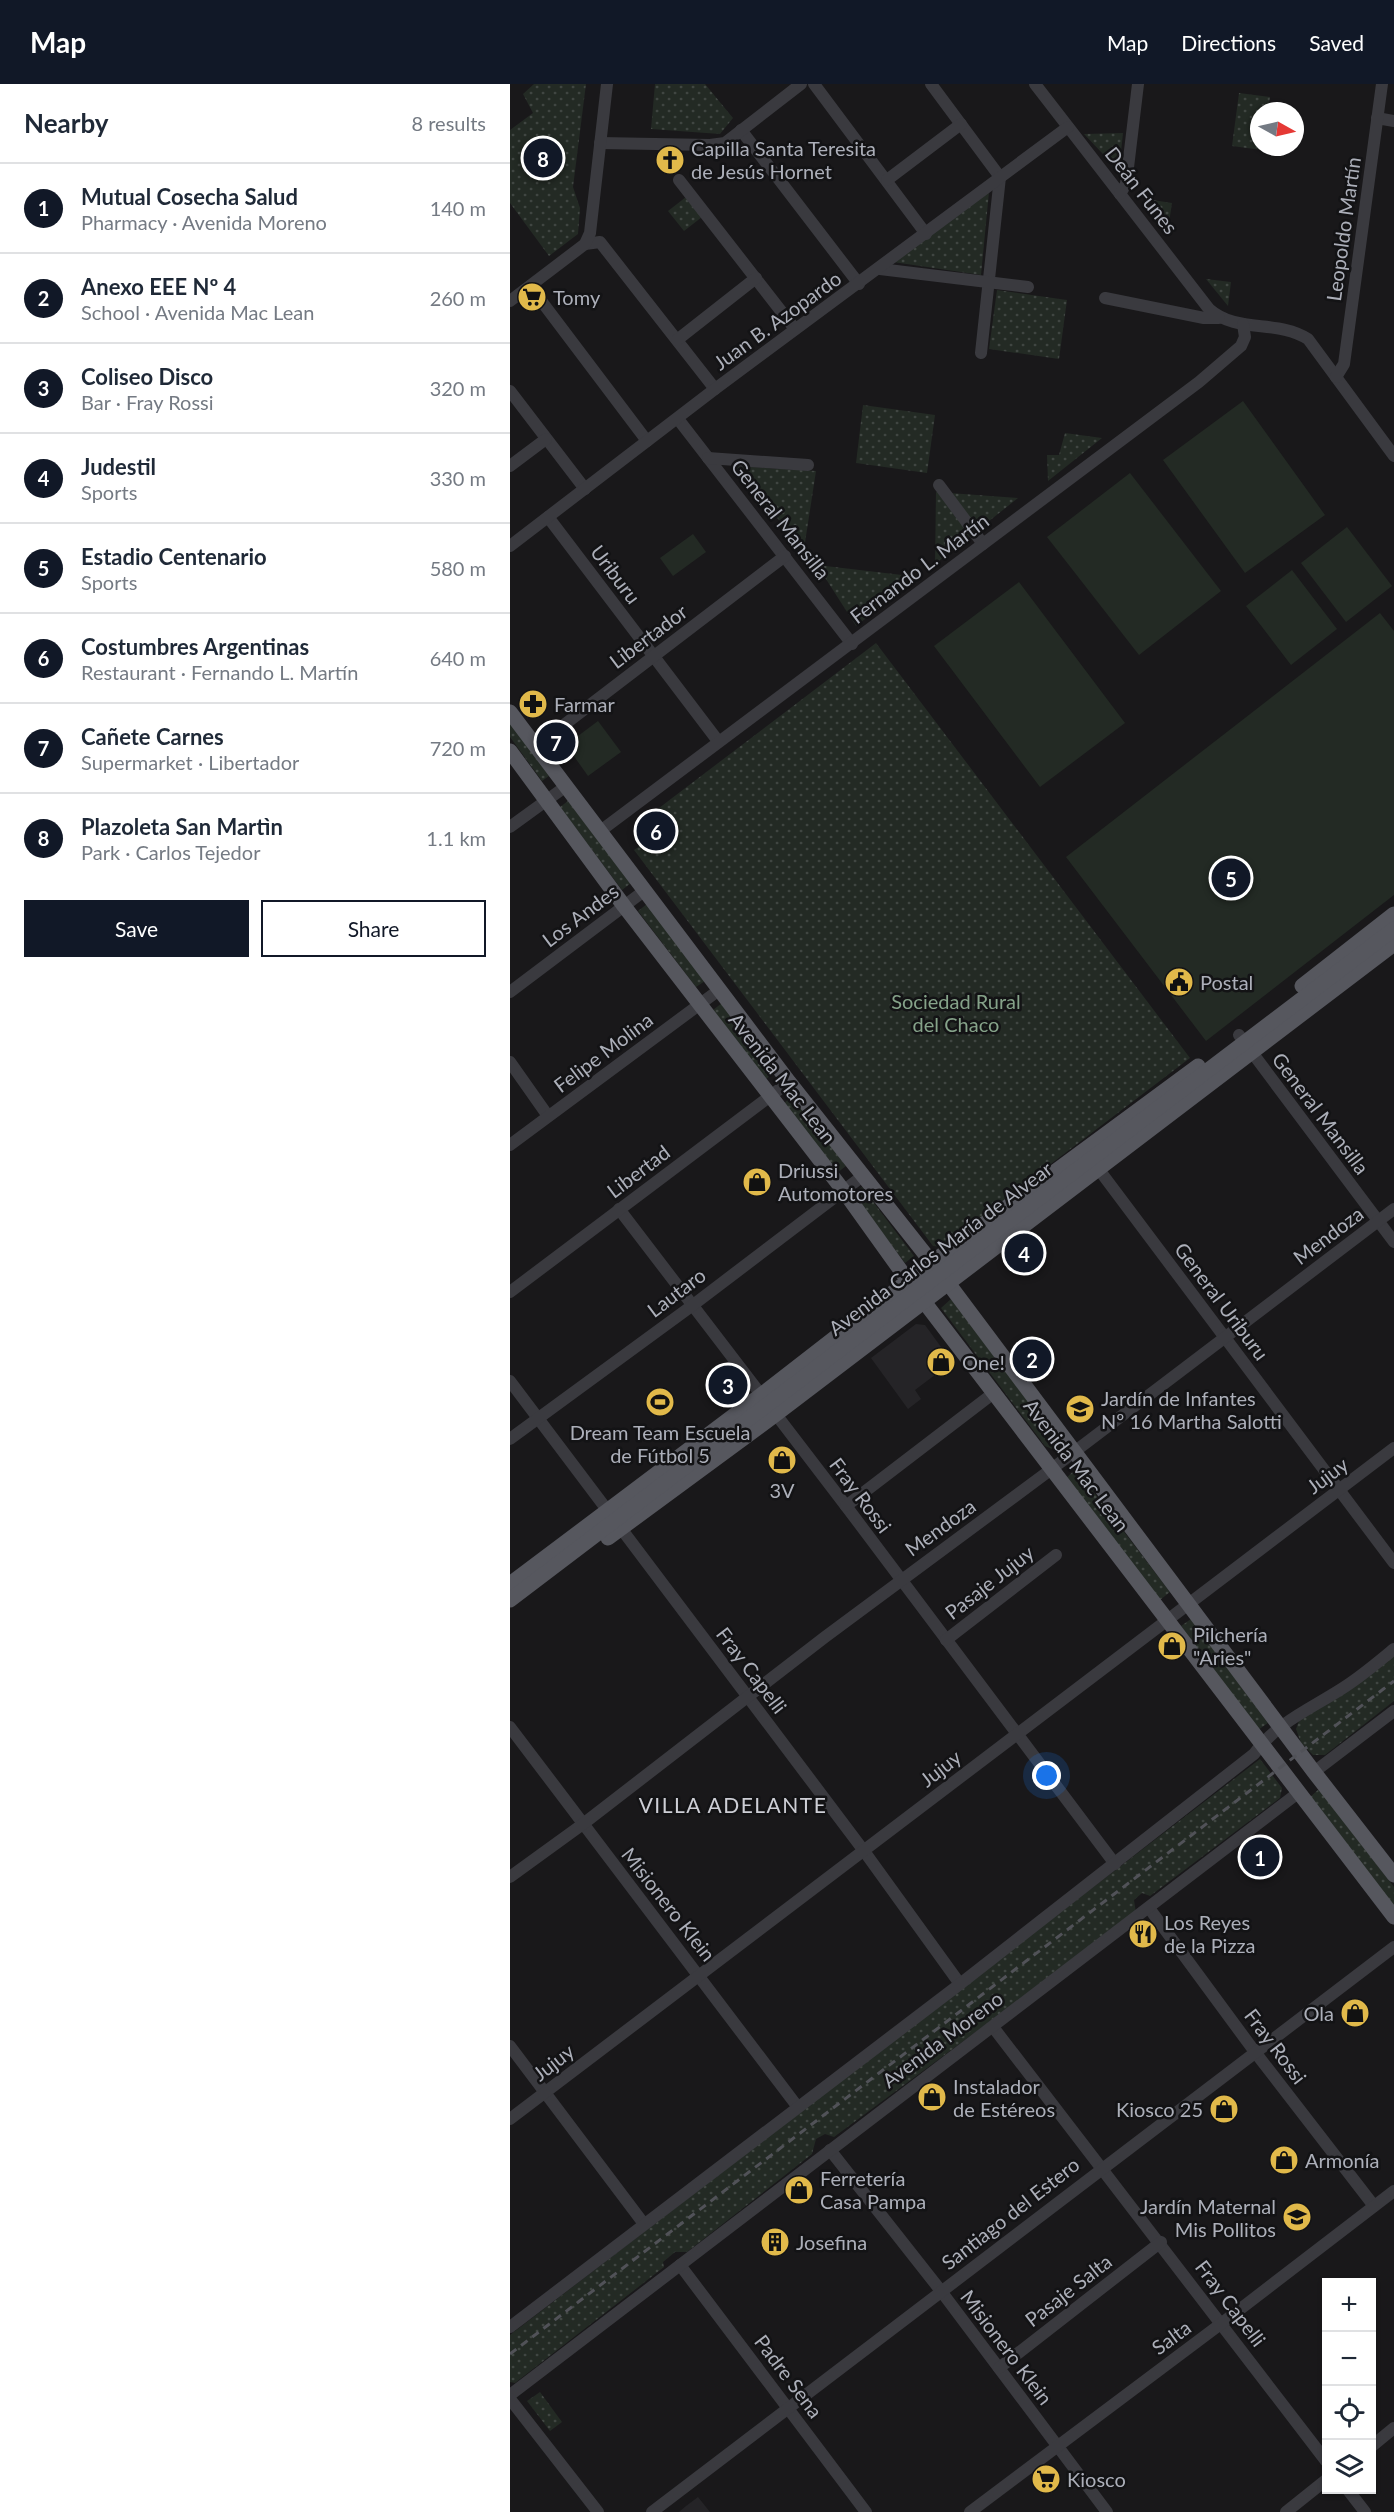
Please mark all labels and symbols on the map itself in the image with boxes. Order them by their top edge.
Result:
north arrow [1250,102,1304,156]
pin: 8 [524,136,562,181]
place label: Capilla Santa Teresita de Jesús Hornet [691,136,876,183]
street label: Deán Funes [1101,142,1183,238]
church icon: Capilla Santa Teresita de Jesús Hornet [654,144,686,176]
street label: Leopoldo Martín [1321,155,1365,303]
street label: Juan B. Azopardo [708,266,846,374]
supermarket icon: Tomy [516,281,548,313]
place label: Tomy [553,285,601,309]
street label: General Mansilla [727,454,835,584]
street label: Fernando L. Martín [845,508,993,628]
street label: Uriburu [586,540,646,608]
street label: Libertador [604,599,692,673]
pharmacy icon: Farmar [517,688,549,720]
place label: Farmar [554,692,615,716]
pin: 7 [536,720,576,764]
pin: 6 [636,808,676,854]
pin: 5 [1212,856,1250,900]
street label: Los Andes [537,879,623,951]
public building icon: Postal [1163,966,1195,998]
place label: Postal [1200,970,1253,994]
park label: Sociedad Rural del Chaco [891,989,1021,1036]
street label: Felipe Molina [549,1007,657,1097]
street label: Avenida Mac Lean [724,1008,842,1148]
street label: General Mansilla [1268,1048,1374,1178]
street label: Libertad [602,1140,674,1202]
street label: Avenida Carlos María de Alvear [824,1156,1057,1340]
place label: Driussi Automotores [778,1158,893,1205]
shop icon: Driussi Automotores [741,1166,773,1198]
street label: Mendoza [1288,1201,1368,1269]
pin: 4 [1004,1230,1044,1276]
street label: General Uriburu [1170,1237,1274,1365]
street label: Lautaro [642,1262,710,1322]
pin: 2 [1012,1336,1052,1382]
shop icon: One! [925,1346,957,1378]
place label: One! [962,1350,1005,1374]
pin: 3 [708,1362,748,1408]
sports icon: Dream Team Escuela de Fútbol 5 [644,1386,676,1418]
place label: Jardín de Infantes Nº 16 Martha Salotti [1101,1386,1282,1433]
school or university icon: Jardín de Infantes Nº 16 Martha Salotti [1064,1393,1096,1425]
street label: Avenida Mac Lean [1019,1394,1135,1536]
place label: Dream Team Escuela de Fútbol 5 [570,1420,750,1467]
shop icon: 3V [766,1444,798,1476]
street label: Jujuy [1302,1451,1353,1498]
street label: Fray Rossi [825,1453,897,1537]
place label: 3V [769,1478,795,1502]
street label: Mendoza [900,1493,980,1561]
street label: Pasaje Jujuy [940,1540,1039,1624]
street label: Fray Capelli [712,1622,792,1718]
place label: Pilchería "Aries" [1193,1622,1268,1669]
shop icon: Pilchería "Aries" [1156,1630,1188,1662]
street label: Jujuy [915,1744,966,1791]
your location [1032,1761,1061,1790]
district label: VILLA ADELANTE [639,1792,827,1817]
pin: 1 [1240,1834,1280,1880]
street label: Misionero Klein [617,1842,721,1966]
place label: Los Reyes de la Pizza [1164,1910,1255,1957]
restaurant icon: Los Reyes de la Pizza [1127,1918,1159,1950]
street label: Avenida Moreno [877,1986,1007,2092]
shop icon: Ola [1339,1997,1371,2029]
place label: Ola [1304,2001,1334,2025]
street label: Fray Rossi [1240,2004,1312,2088]
street label: Jujuy [528,2038,579,2085]
place label: Instalador de Estéreos [953,2074,1055,2121]
shop icon: Instalador de Estéreos [916,2081,948,2113]
shop icon: Kiosco 25 [1208,2093,1240,2125]
place label: Kiosco 25 [1116,2097,1203,2121]
shop icon: Armonía [1268,2144,1300,2176]
place label: Armonía [1305,2148,1379,2172]
street label: Santiago del Estero [936,2152,1084,2274]
place label: Ferretería Casa Pampa [820,2166,926,2213]
shop icon: Ferretería Casa Pampa [783,2174,815,2206]
place label: Jardín Maternal Mis Pollitos [1140,2194,1276,2241]
school or university icon: Jardín Maternal Mis Pollitos [1281,2201,1313,2233]
building icon: Josefina [759,2226,791,2258]
place label: Josefina [796,2230,867,2254]
street label: Pasaje Salta [1020,2249,1116,2331]
street label: Fray Capelli [1191,2255,1271,2351]
street label: Misionero Klein [956,2285,1058,2409]
street label: Salta [1147,2315,1195,2359]
street label: Padre Sena [750,2330,828,2422]
supermarket icon: Kiosco [1030,2463,1062,2495]
place label: Kiosco [1067,2467,1126,2491]

